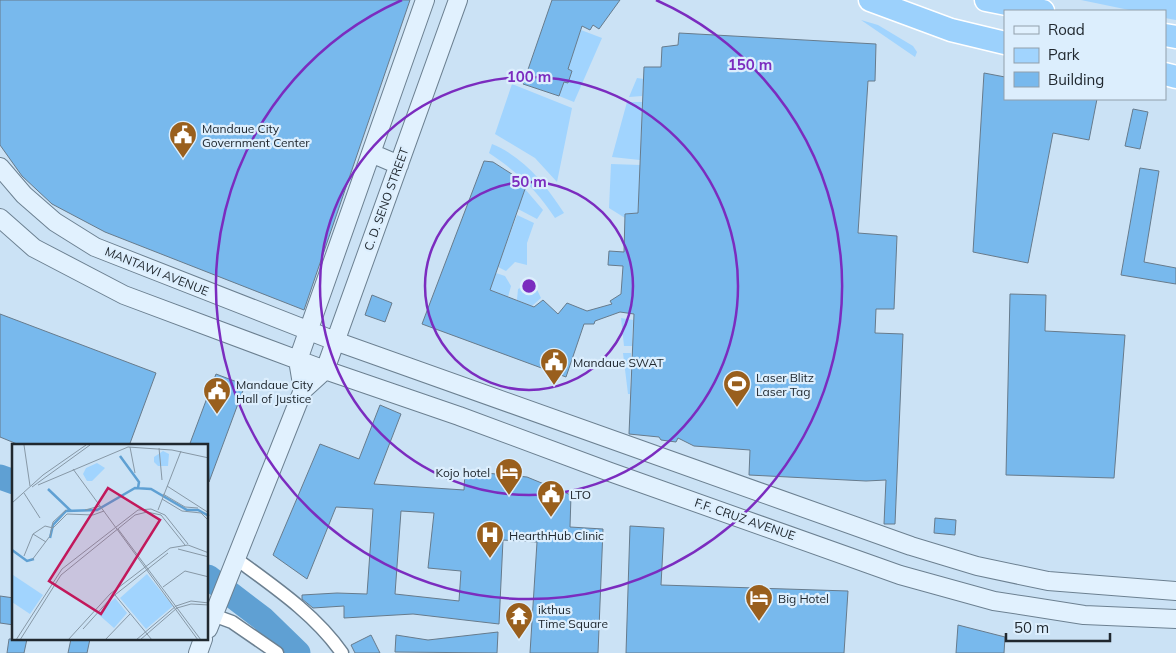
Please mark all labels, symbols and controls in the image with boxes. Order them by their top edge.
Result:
legend [1004,10,1166,100]
text: Road [1048,20,1085,39]
text: Park [1048,45,1080,64]
text: 150 m [728,55,772,74]
text: 100 m [507,67,551,86]
text: Building [1048,70,1104,89]
public building icon: Mandaue City Government Center [168,120,198,159]
place label: Mandaue City Government Center [202,121,310,150]
street label: C. D. SENO STREET [360,145,412,253]
text: 50 m [511,172,547,191]
street label: MANTAWI AVENUE [103,243,211,299]
centre of rings [520,277,538,295]
public building icon: Mandaue SWAT [539,347,569,386]
place label: Mandaue SWAT [573,355,664,370]
sports icon: Laser Blitz Laser Tag [722,369,752,408]
place label: Laser Blitz Laser Tag [756,370,814,399]
public building icon: Mandaue City Hall of Justice [202,376,232,415]
place label: Mandaue City Hall of Justice [236,377,314,406]
inset map [12,444,209,640]
hotel icon: Kojo hotel [494,457,524,496]
place label: Kojo hotel [435,465,490,480]
public building icon: LTO [536,479,566,518]
place label: LTO [570,487,591,502]
street label: F.F. CRUZ AVENUE [693,495,797,543]
hospital icon: HearthHub Clinic [475,520,505,559]
place label: HearthHub Clinic [509,528,604,543]
hotel icon: Big Hotel [744,583,774,622]
place label: Big Hotel [778,591,829,606]
temple icon: ikthus Time Square [504,601,534,640]
place label: ikthus Time Square [538,602,608,631]
scale bar [1006,610,1110,642]
text: 50 m [1014,618,1049,637]

